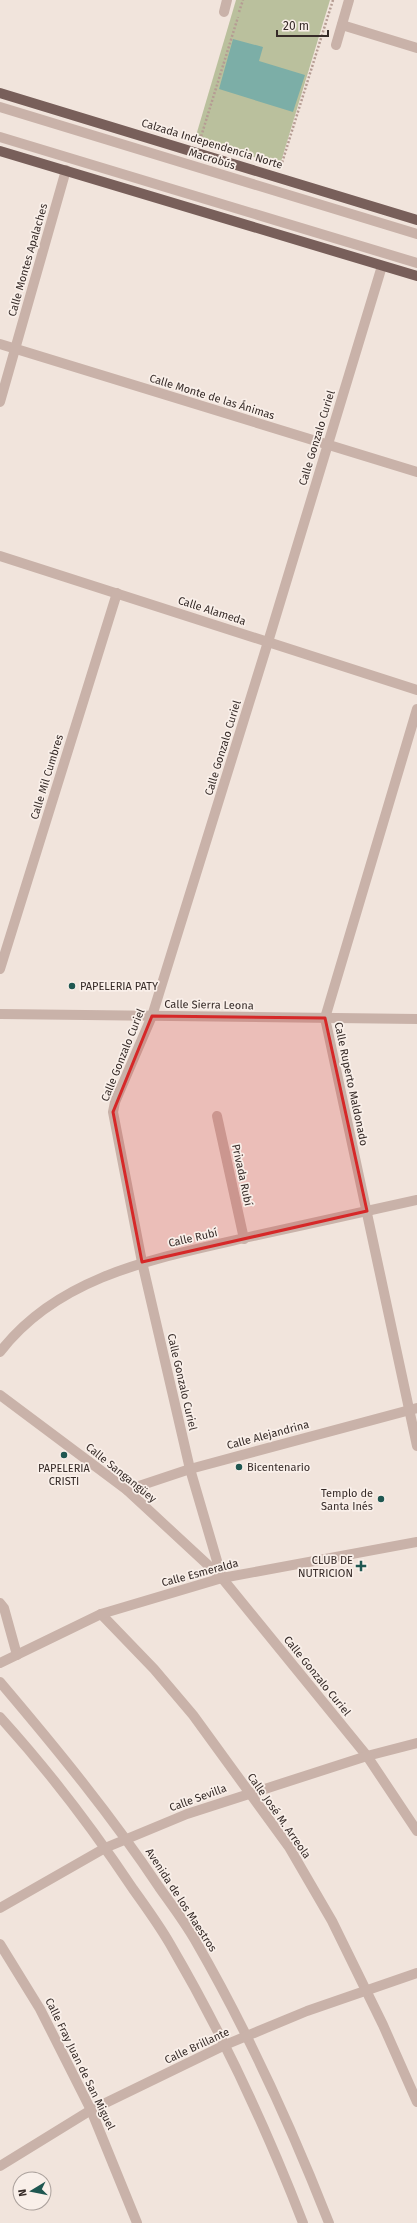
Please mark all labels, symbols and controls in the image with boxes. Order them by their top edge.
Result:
scale bar [277,12,328,38]
text: 20 m [283,19,309,33]
street label: Calzada Independencia Norte [140,116,284,172]
street label: Macrobús [187,146,237,172]
street label: Calle Montes Apalaches [6,202,50,318]
street label: Calle Monte de las Ánimas [148,371,276,422]
street label: Calle Gonzalo Curiel [296,389,338,487]
street label: Calle Alameda [176,594,248,628]
street label: Calle Gonzalo Curiel [202,699,244,797]
street label: Calle Mil Cumbres [28,733,66,821]
place label: PAPELERIA PATY [80,980,158,993]
marker: PAPELERIA PATY [67,981,77,991]
street label: Calle Sierra Leona [164,998,254,1012]
street label: Calle Gonzalo Curiel [98,1007,148,1103]
street label: Calle Ruperto Maldonado [332,1021,370,1147]
street label: Privada Rubí [229,1143,255,1207]
street label: Calle Rubí [167,1226,219,1250]
street label: Calle Gonzalo Curiel [165,1332,199,1432]
street label: Calle Alejandrina [225,1418,311,1452]
street label: Calle Sangangüey [83,1441,159,1506]
marker: PAPELERIA CRISTI [59,1450,69,1460]
place label: Bicentenario [247,1461,310,1474]
place label: PAPELERIA CRISTI [38,1462,91,1488]
marker: Bicentenario [234,1462,244,1472]
place label: Templo de Santa Inés [321,1487,373,1513]
marker: Templo de Santa Inés [376,1494,386,1504]
place label: CLUB DE NUTRICION [298,1554,353,1580]
street label: Calle Esmeralda [160,1556,240,1590]
marker: CLUB DE NUTRICION [356,1561,366,1571]
street label: Calle Gonzalo Curiel [281,1633,353,1719]
street label: Calle José M. Arreola [245,1771,313,1861]
street label: Calle Sevilla [168,1782,228,1814]
street label: Avenida de los Maestros [143,1846,219,1954]
street label: Calle Fray Juan de San Miguel [42,1996,118,2132]
street label: Calle Brillante [163,2025,231,2067]
north arrow [12,2171,52,2211]
text: N [16,2188,30,2197]

